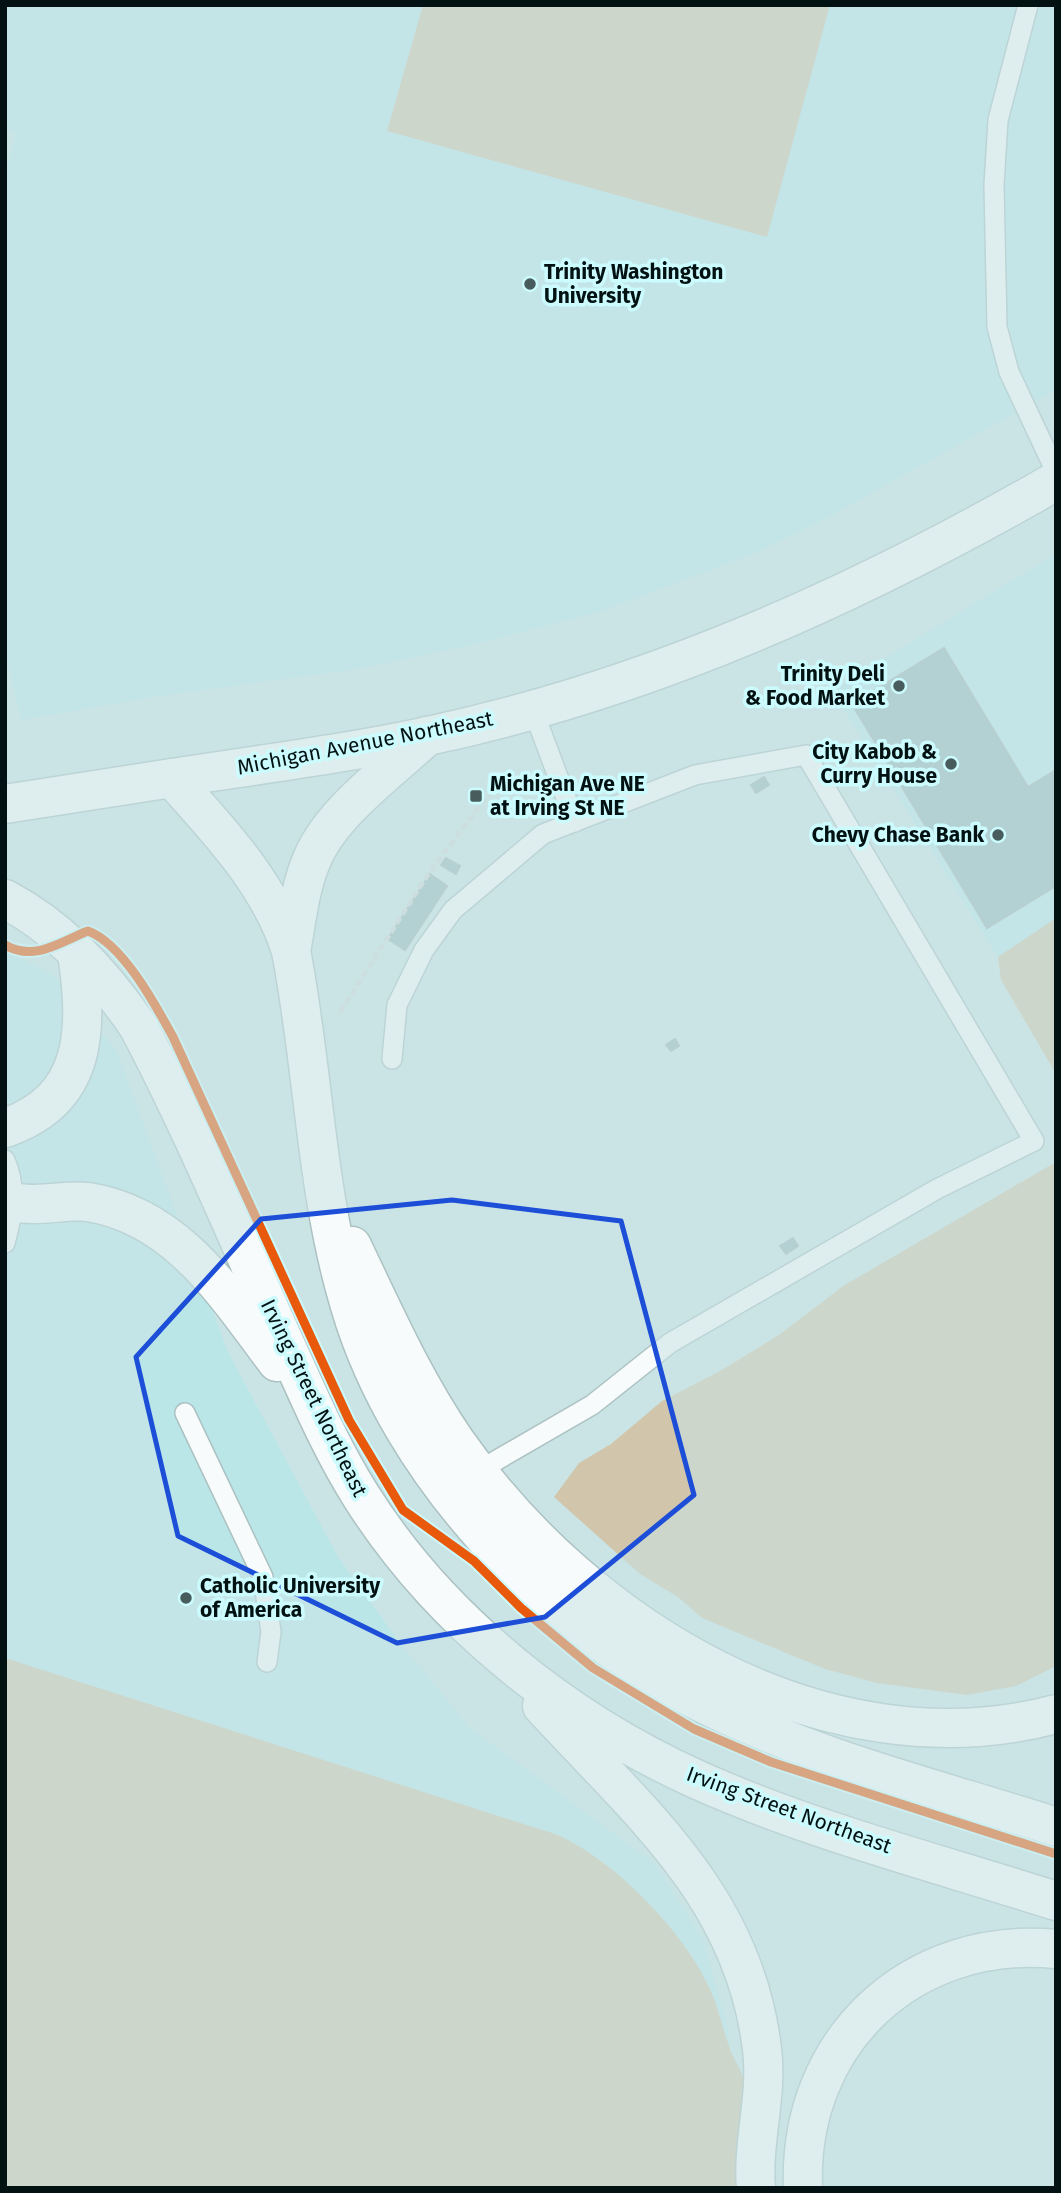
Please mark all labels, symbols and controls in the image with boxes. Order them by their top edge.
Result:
place label: Trinity Washington University [544,259,723,309]
marker: Trinity Washington University [522,276,538,292]
place label: Trinity Deli & Food Market [745,661,886,711]
marker: Trinity Deli & Food Market [891,678,907,694]
street label: Michigan Avenue Northeast [235,705,496,781]
place label: City Kabob & Curry House [812,739,937,789]
marker: City Kabob & Curry House [943,756,959,772]
place label: Michigan Ave NE at Irving St NE [490,771,645,821]
marker: Michigan Ave NE at Irving St NE [468,788,484,804]
place label: Chevy Chase Bank [812,822,984,848]
marker: Chevy Chase Bank [990,827,1006,843]
street label: Irving Street Northeast [255,1295,373,1501]
place label: Catholic University of America [200,1573,380,1623]
marker: Catholic University of America [178,1590,194,1606]
street label: Irving Street Northeast [683,1761,895,1859]

